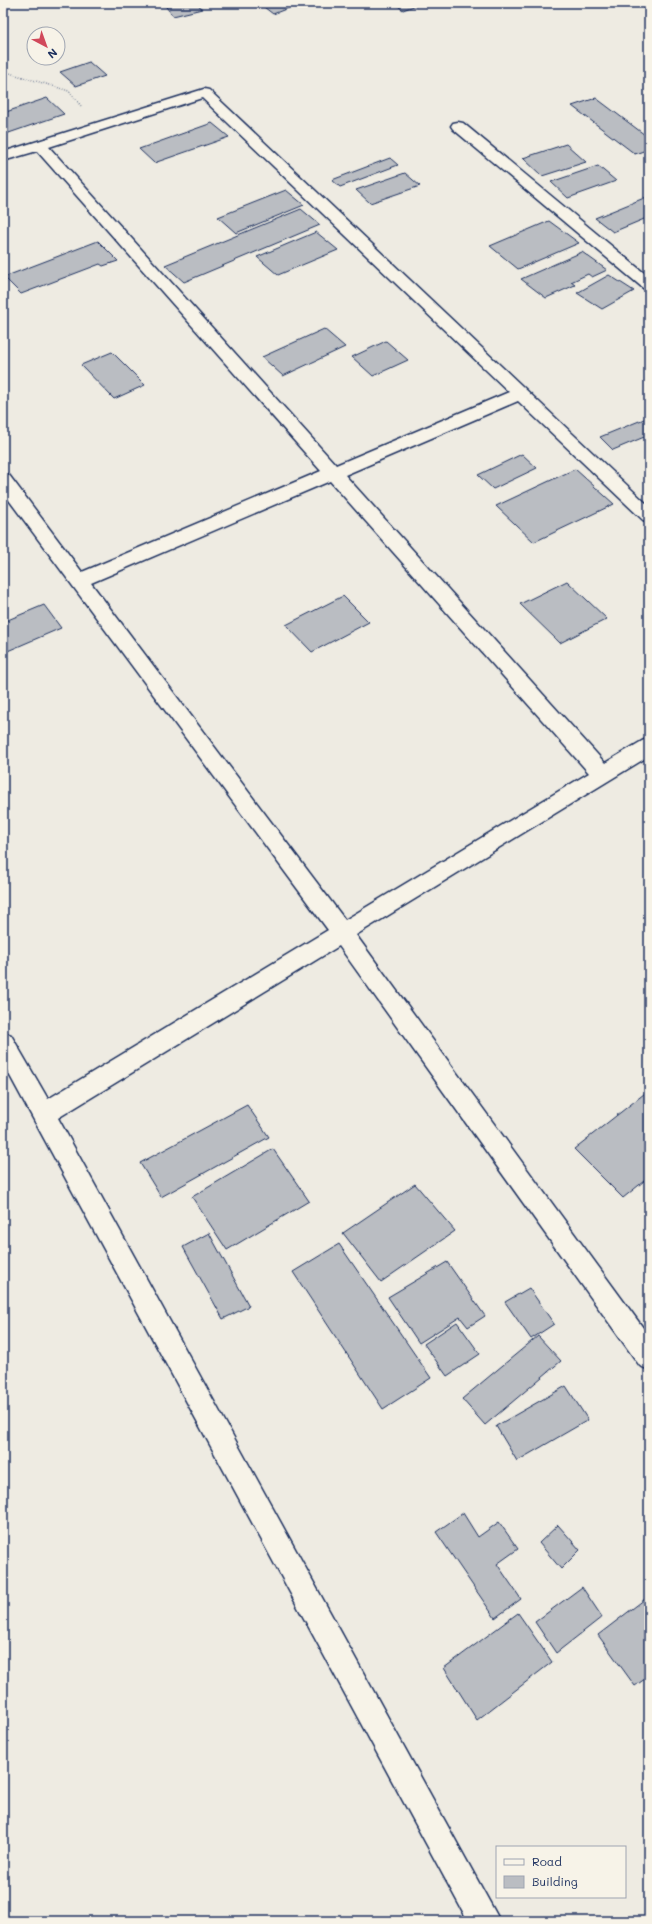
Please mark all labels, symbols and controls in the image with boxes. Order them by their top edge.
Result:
north arrow [26,26,66,66]
text: N [45,46,61,62]
legend [496,1846,626,1898]
text: Road [532,1853,562,1869]
text: Building [532,1873,578,1889]

